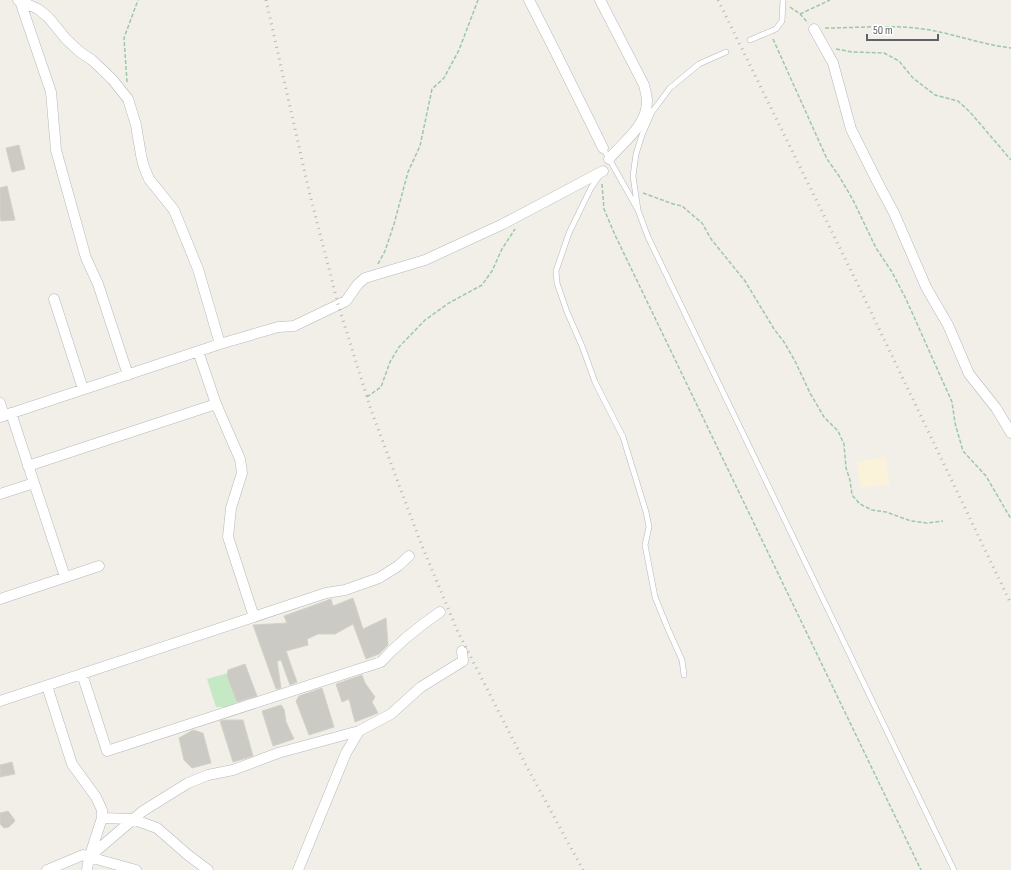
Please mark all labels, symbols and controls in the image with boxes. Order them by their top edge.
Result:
scale bar [867,16,938,42]
text: 50 m [873,23,893,38]

